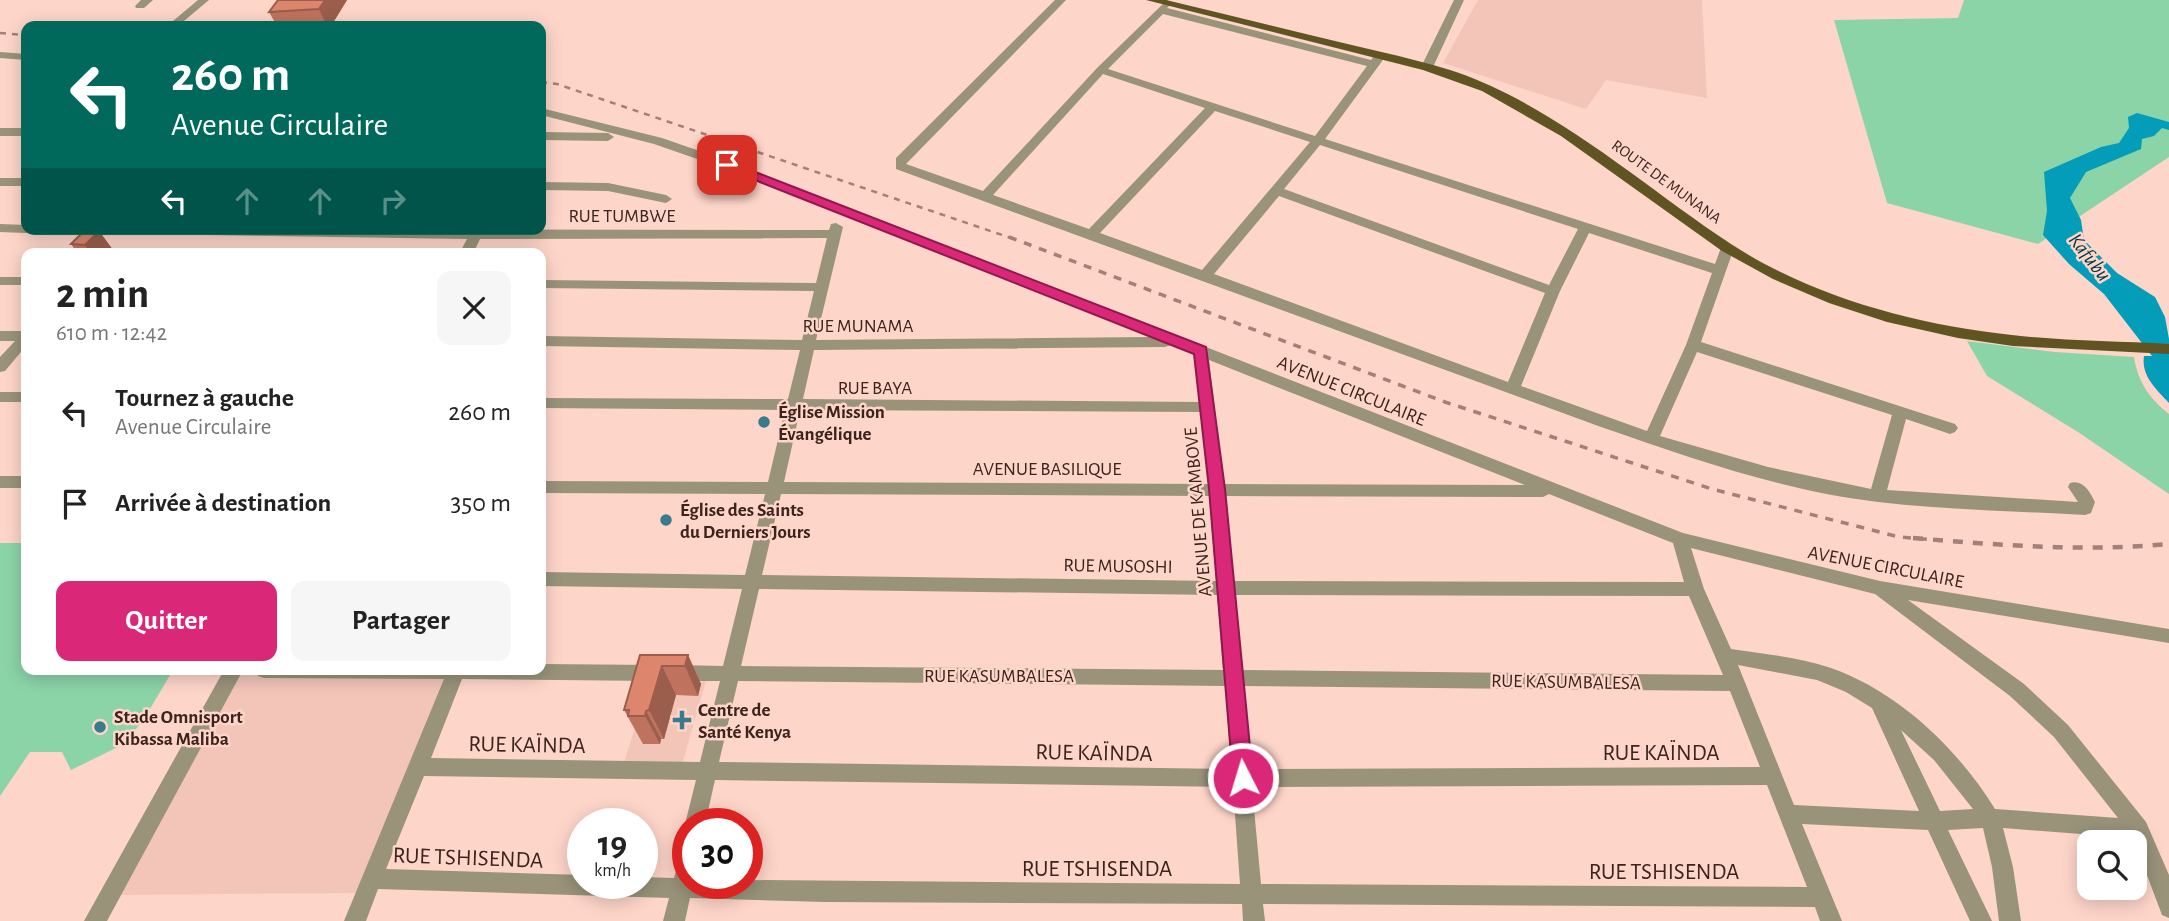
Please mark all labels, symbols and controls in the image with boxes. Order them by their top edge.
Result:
icon: left [56,49,147,140]
text: 260 m [171,51,290,100]
text: Avenue Circulaire [171,109,388,141]
pin [697,135,757,195]
street label: ROUTE DE MUNANA [1609,137,1724,227]
icon: arrive [708,146,746,184]
icon: left [155,182,193,220]
icon: ahead [228,182,266,220]
icon: ahead [301,182,339,220]
icon: right [374,182,412,220]
street label: RUE TUMBWE [569,207,675,226]
water label: Kafubu [2065,229,2115,285]
button: close [437,271,511,345]
text: 2 min [56,273,149,315]
street label: RUE MUNAMA [802,317,914,336]
text: 610 m · 12:42 [56,322,167,345]
street label: AVENUE CIRCULAIRE [1274,353,1428,430]
street label: RUE BAYA [838,379,912,398]
text: Tournez à gauche [115,385,294,411]
icon: left [56,394,94,432]
text: 260 m [448,399,511,425]
place label: Église Mission Évangélique [778,401,885,444]
marker: Église Mission Évangélique [756,414,772,430]
text: Avenue Circulaire [115,416,271,439]
street label: AVENUE DE KAMBOVE [1182,426,1215,598]
street label: AVENUE BASILIQUE [973,460,1121,479]
icon: arrive [56,485,94,523]
text: Arrivée à destination [115,490,331,516]
text: 350 m [451,490,511,516]
place label: Église des Saints du Derniers Jours [680,499,811,542]
marker: Église des Saints du Derniers Jours [658,512,674,528]
street label: AVENUE CIRCULAIRE [1806,543,1965,592]
street label: RUE MUSOSHI [1063,556,1173,577]
button: Quitter [56,581,277,661]
button: Partager [291,581,511,661]
street label: RUE KASUMBALESA [924,667,1074,686]
street label: RUE KASUMBALESA [1491,672,1641,693]
place label: Centre de Santé Kenya [698,701,791,742]
place label: Stade Omnisport Kibassa Maliba [114,708,243,749]
marker: Centre de Santé Kenya [672,710,692,730]
marker: Stade Omnisport Kibassa Maliba [92,719,108,735]
street label: RUE KAÏNDA [468,731,586,758]
street label: RUE KAÏNDA [1035,739,1153,766]
street label: RUE KAÏNDA [1602,740,1720,765]
position arrow [1206,741,1280,815]
speed limit sign: 30 [672,808,763,899]
text: 19 [598,827,627,862]
map controls [2077,830,2147,900]
button: search [2077,830,2147,900]
street label: RUE TSHISENDA [392,844,544,873]
street label: RUE TSHISENDA [1022,858,1172,881]
street label: RUE TSHISENDA [1589,861,1739,884]
text: km/h [594,862,631,880]

